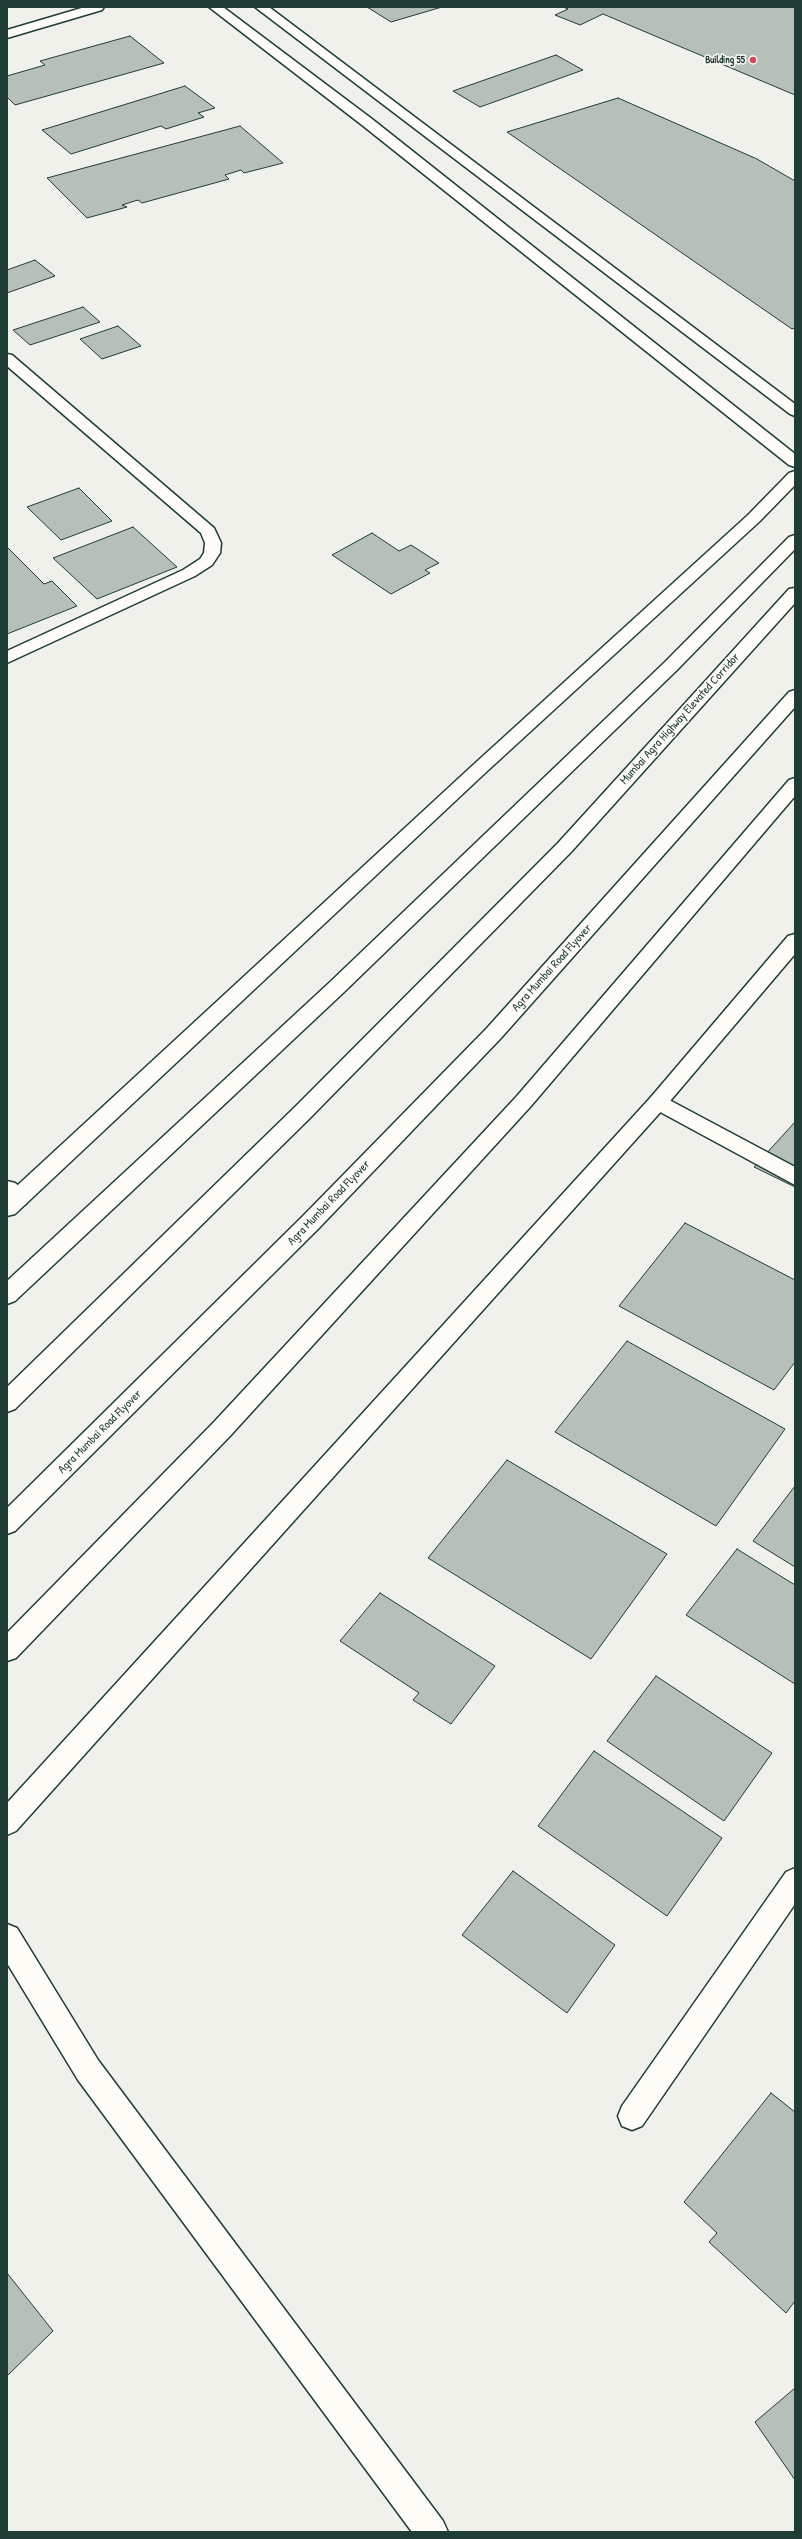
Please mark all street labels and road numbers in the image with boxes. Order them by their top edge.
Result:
street label: Mumbai Agra Highway Elevated Corridor [617,650,743,788]
street label: Agra Mumbai Road Flyover [509,921,595,1015]
street label: Agra Mumbai Road Flyover [285,1157,373,1249]
street label: Agra Mumbai Road Flyover [55,1387,145,1477]

